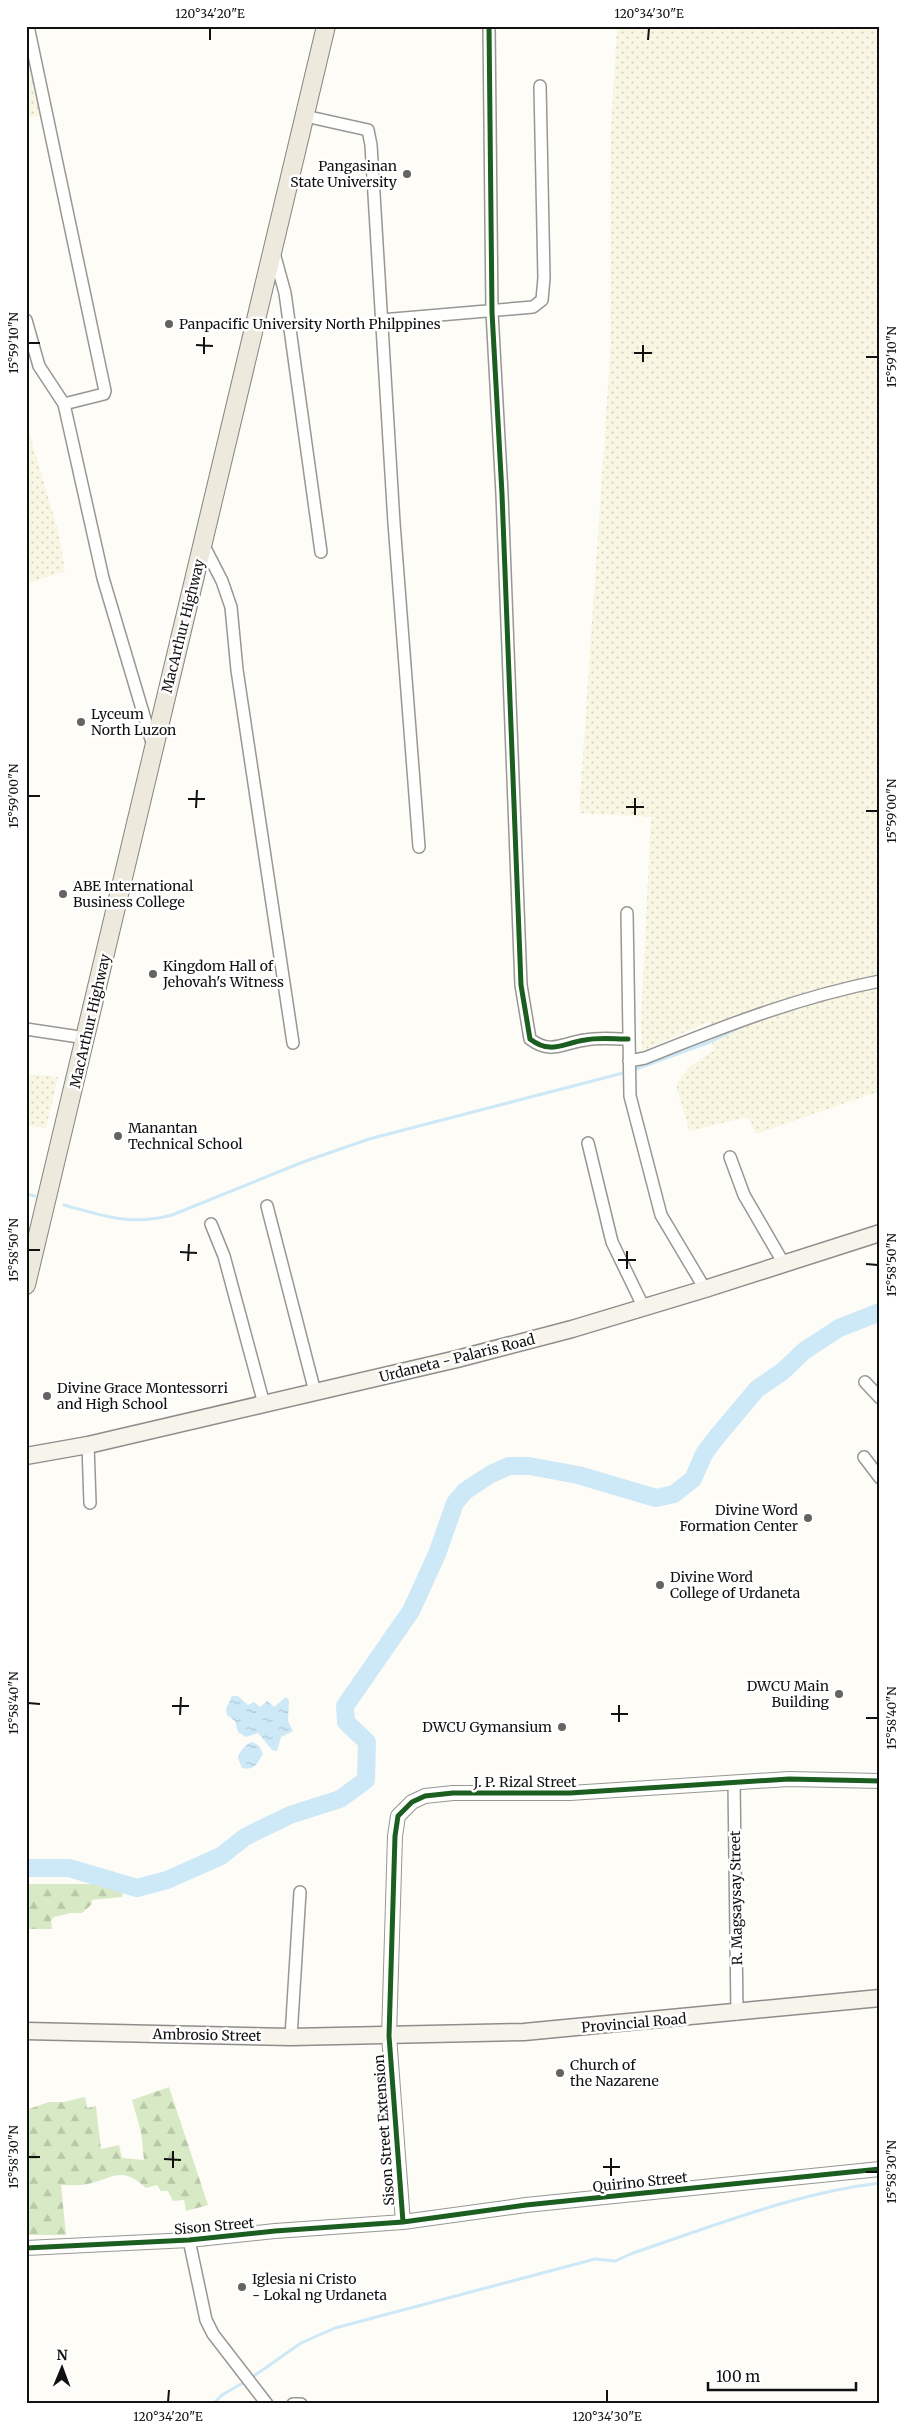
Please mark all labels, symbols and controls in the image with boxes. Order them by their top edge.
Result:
text: 120°34'20"E [175,6,245,21]
text: 120°34'30"E [614,6,684,21]
place label: Pangasinan State University [290,157,398,191]
marker: Pangasinan State University [401,168,413,180]
text: 15°59'10"N [6,311,21,374]
place label: Panpacific University North Philppines [179,315,441,333]
marker: Panpacific University North Philppines [163,318,175,330]
text: 15°59'10"N [884,325,899,388]
street label: MacArthur Highway [158,556,209,695]
place label: Lyceum North Luzon [91,705,176,739]
marker: Lyceum North Luzon [75,716,87,728]
text: 15°59'00"N [6,763,21,828]
text: 15°59'00"N [884,778,899,843]
place label: ABE International Business College [72,877,194,911]
marker: ABE International Business College [57,888,69,900]
street label: MacArthur Highway [66,951,114,1090]
place label: Kingdom Hall of Jehovah's Witness [162,957,284,991]
marker: Kingdom Hall of Jehovah's Witness [147,968,159,980]
place label: Manantan Technical School [128,1119,243,1153]
marker: Manantan Technical School [112,1130,124,1142]
text: 15°58'50"N [6,1218,21,1282]
text: 15°58'50"N [884,1233,899,1297]
street label: Urdaneta - Palaris Road [377,1330,537,1386]
place label: Divine Grace Montessorri and High School [57,1379,229,1413]
marker: Divine Grace Montessorri and High School [41,1390,53,1402]
place label: Divine Word Formation Center [679,1501,799,1535]
marker: Divine Word Formation Center [802,1512,814,1524]
place label: Divine Word College of Urdaneta [670,1568,801,1602]
marker: Divine Word College of Urdaneta [654,1579,666,1591]
text: 15°58'40"N [6,1671,21,1734]
place label: DWCU Main Building [747,1677,830,1711]
text: 15°58'40"N [884,1686,899,1749]
marker: DWCU Main Building [833,1688,845,1700]
place label: DWCU Gymansium [422,1718,552,1736]
marker: DWCU Gymansium [556,1721,568,1733]
street label: J. P. Rizal Street [473,1773,577,1791]
street label: R. Magsaysay Street [726,1830,746,1965]
street label: Provincial Road [581,2009,688,2037]
street label: Ambrosio Street [151,2025,262,2045]
street label: Sison Street Extension [370,2054,398,2206]
place label: Church of the Nazarene [570,2056,659,2090]
marker: Church of the Nazarene [554,2067,566,2079]
text: 15°58'30"N [6,2125,21,2189]
text: 15°58'30"N [884,2140,899,2204]
street label: Quirino Street [592,2168,689,2196]
street label: Sison Street [173,2213,255,2238]
place label: Iglesia ni Cristo - Lokal ng Urdaneta [252,2270,387,2304]
marker: Iglesia ni Cristo - Lokal ng Urdaneta [236,2281,248,2293]
north arrow [38,2342,88,2392]
text: N [57,2346,68,2364]
scale bar [708,2360,856,2392]
text: 100 m [716,2367,760,2386]
text: 120°34'20"E [133,2409,203,2424]
text: 120°34'30"E [572,2409,642,2424]

